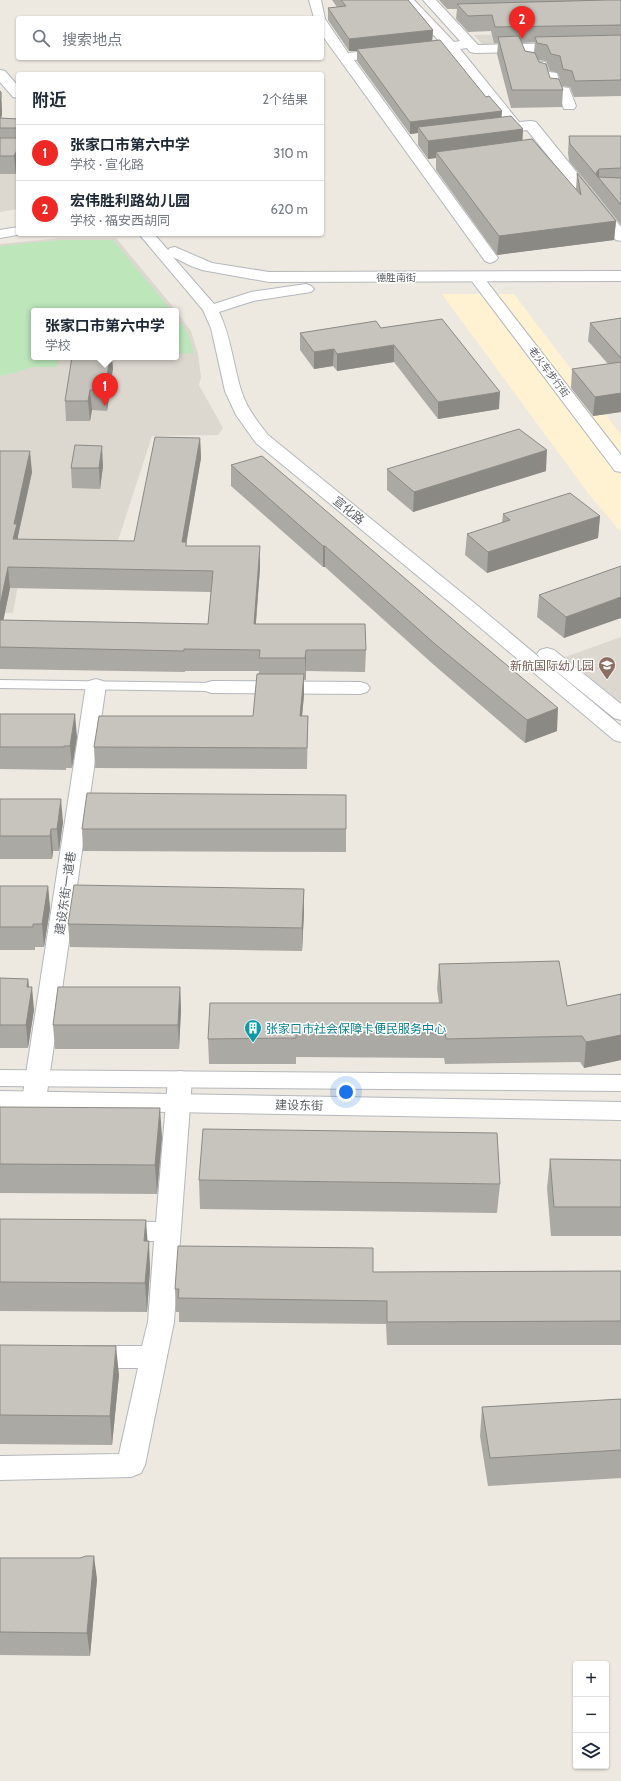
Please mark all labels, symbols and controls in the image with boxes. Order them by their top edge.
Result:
pin: 2 [509,6,535,39]
search box [16,16,324,60]
icon: search [30,27,52,49]
text: 搜索地点 [62,31,122,49]
text: 附近 [32,90,66,110]
text: 2个结果 [262,91,308,107]
text: 张家口市第六中学 [70,136,190,154]
text: 1 [43,145,47,161]
text: 310 m [273,145,308,161]
text: 学校 · 宣化路 [70,156,144,172]
text: 宏伟胜利路幼儿园 [70,192,190,210]
text: 2 [42,201,48,217]
text: 620 m [270,201,308,217]
text: 学校 · 福安西胡同 [70,212,170,228]
street label: 德胜南街 [376,271,416,284]
popup [31,308,179,360]
text: 张家口市第六中学 [45,317,165,335]
text: 学校 [45,337,71,353]
street label: 老火车步行街 [526,344,572,400]
pin: 1 [92,373,118,406]
street label: 宣化路 [330,493,368,527]
school or university icon: 新航国际幼儿园 [597,655,617,680]
place label: 新航国际幼儿园 [510,658,594,673]
street label: 建设东街一道巷 [52,850,78,936]
building icon: 张家口市社会保障卡便民服务中心 [243,1018,263,1043]
place label: 张家口市社会保障卡便民服务中心 [266,1021,446,1036]
your location [336,1082,356,1102]
street label: 建设东街 [275,1097,323,1113]
map controls [573,1661,609,1769]
button: + [573,1661,609,1697]
button: − [573,1697,609,1733]
button: layers [573,1733,609,1769]

